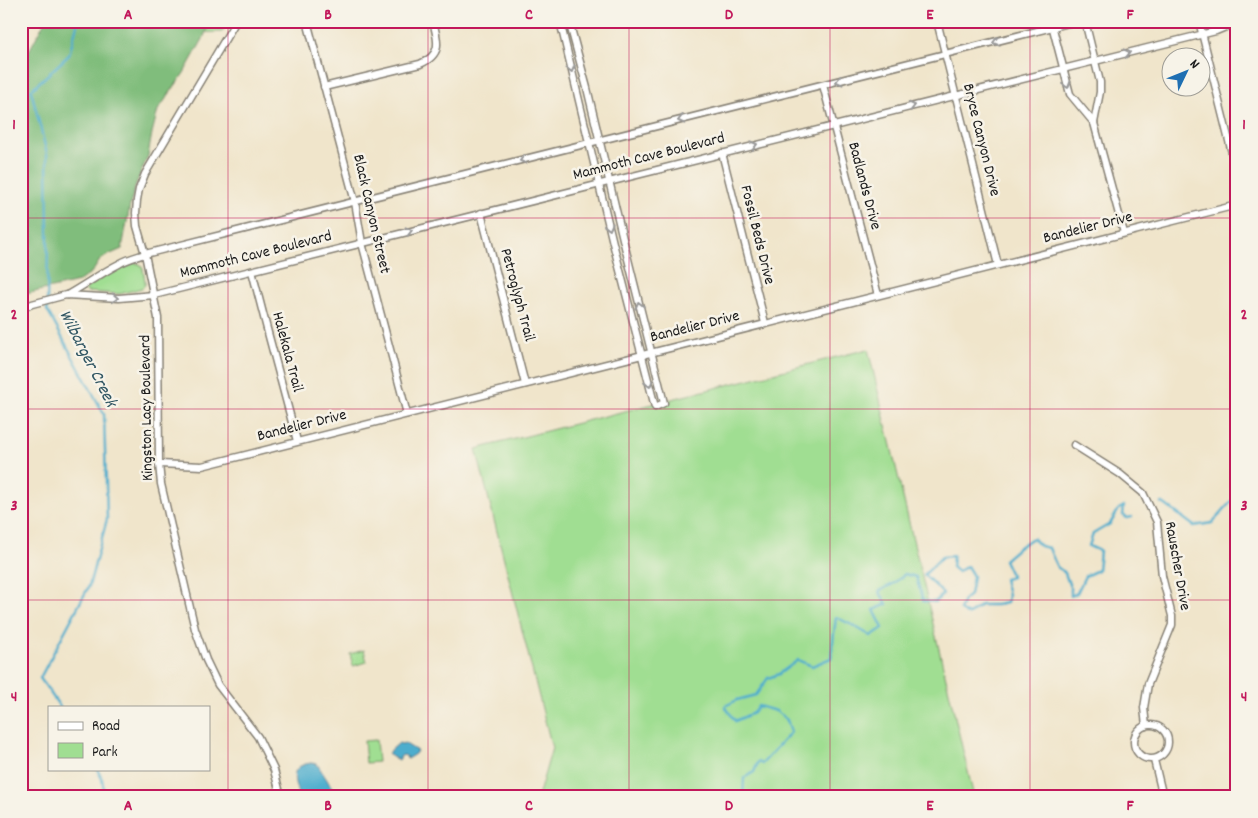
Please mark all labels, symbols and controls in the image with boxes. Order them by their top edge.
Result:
text: A [124,4,133,27]
text: B [324,4,332,27]
text: C [525,4,533,27]
text: D [725,4,734,27]
text: E [926,4,934,27]
text: F [1126,4,1134,27]
one-way arrow [993,36,1001,46]
one-way arrow [1123,48,1131,58]
north arrow [1160,48,1210,98]
text: N [1184,55,1204,74]
one-way arrow [565,64,576,73]
one-way arrow [834,75,843,86]
street label: Bryce Canyon Drive [956,81,1006,199]
one-way arrow [1062,81,1072,89]
one-way arrow [907,101,916,112]
text: 1 [12,114,16,137]
one-way arrow [676,114,685,125]
text: 1 [1242,114,1246,137]
street label: Mammoth Cave Boulevard [571,127,727,187]
street label: Badlands Drive [841,140,887,232]
one-way arrow [749,141,757,151]
street label: Black Canyon Street [346,152,396,276]
one-way arrow [519,154,528,165]
street label: Fossil Beds Drive [734,183,780,287]
street label: Bandelier Drive [1041,206,1135,250]
one-way arrow [603,222,614,231]
street label: Mammoth Cave Boulevard [178,225,334,285]
one-way arrow [405,226,414,237]
street label: Petroglyph Trail [494,246,541,344]
one-way arrow [111,292,119,303]
one-way arrow [634,301,645,309]
text: 2 [11,304,18,327]
text: 2 [1241,304,1248,327]
street label: Bandelier Drive [648,305,742,349]
water label: Wilbarger Creek [52,306,123,413]
street label: Halekala Trail [265,309,309,395]
street label: Kingston Lacy Boulevard [134,335,160,481]
one-way arrow [643,380,654,389]
street label: Bandelier Drive [255,404,349,448]
text: 3 [10,495,18,518]
text: 3 [1240,495,1248,518]
street label: Rauscher Drive [1158,520,1196,612]
text: 4 [11,686,17,709]
text: 4 [1241,686,1247,709]
legend [48,706,210,770]
text: Road [92,716,120,738]
text: Park [92,742,118,764]
text: A [124,795,133,818]
text: B [324,795,332,818]
text: C [525,795,533,818]
text: D [725,795,734,818]
text: E [926,795,934,818]
text: F [1126,795,1134,818]

